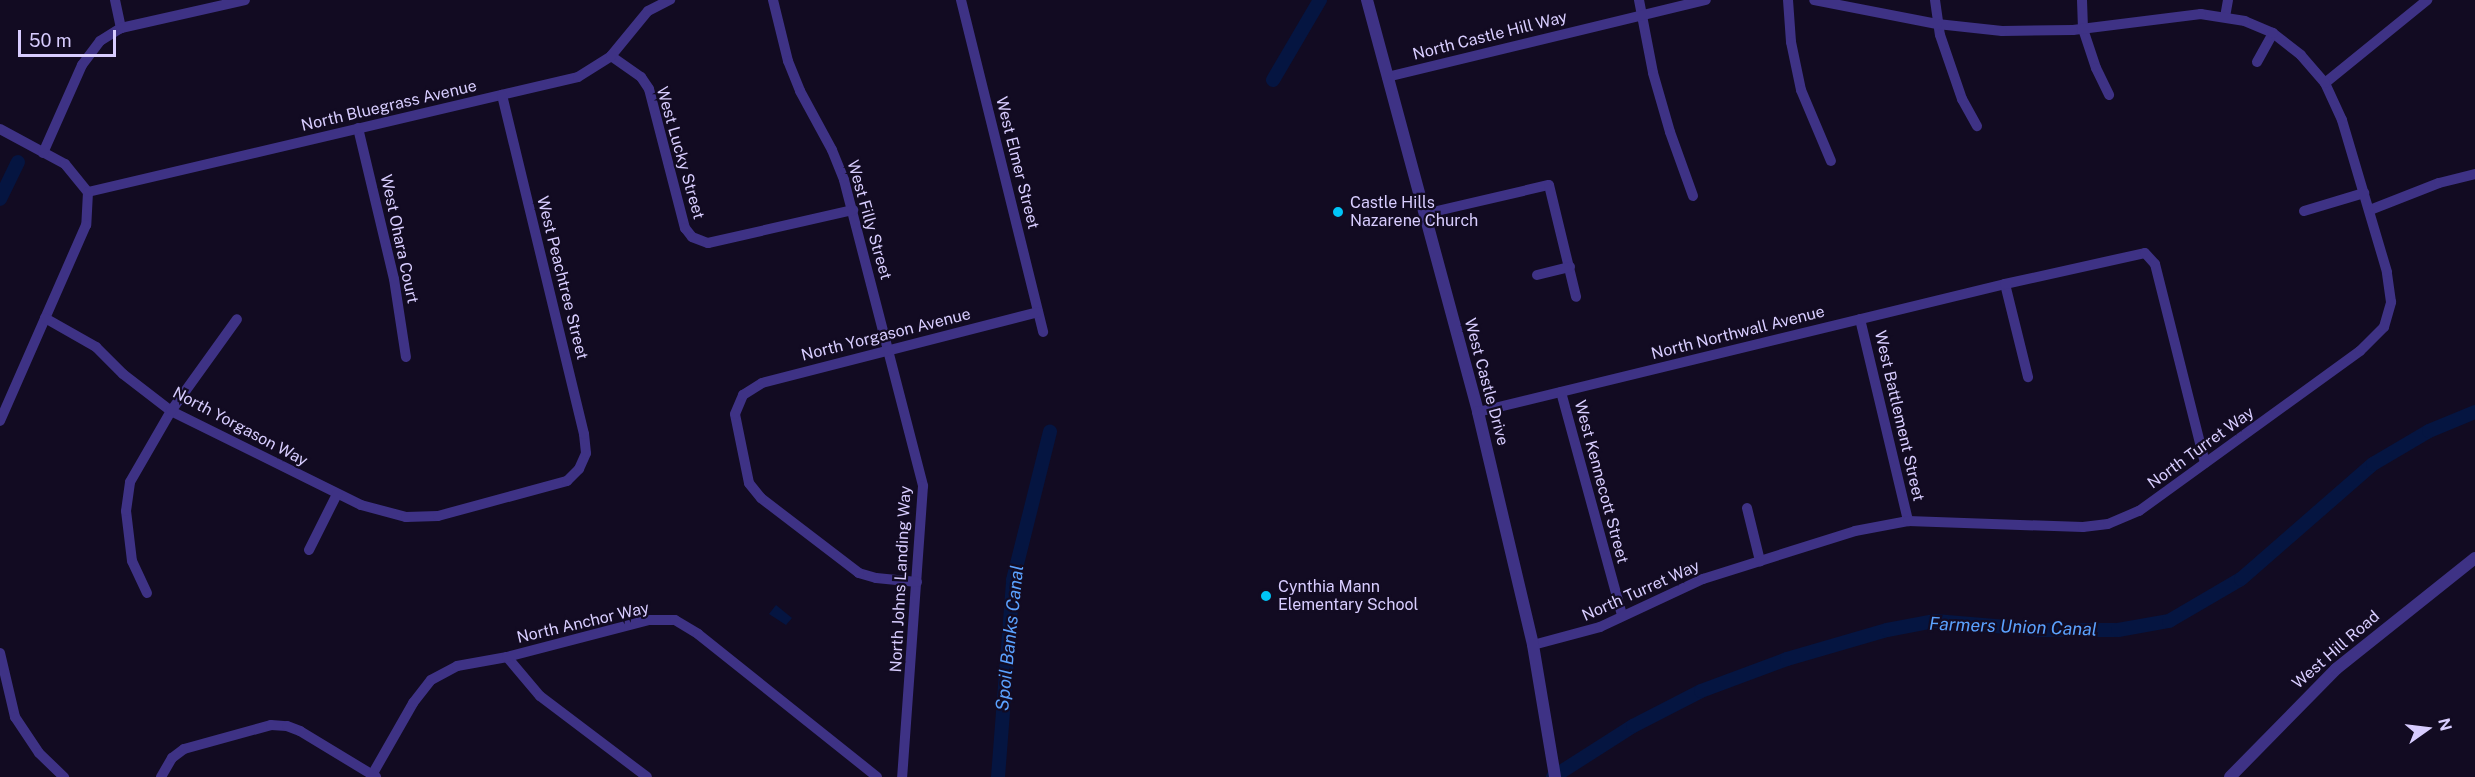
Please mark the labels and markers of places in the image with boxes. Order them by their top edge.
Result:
place label: Castle Hills Nazarene Church [1350,193,1478,231]
marker: Castle Hills Nazarene Church [1331,205,1345,219]
place label: Cynthia Mann Elementary School [1278,577,1418,615]
marker: Cynthia Mann Elementary School [1259,589,1273,603]

